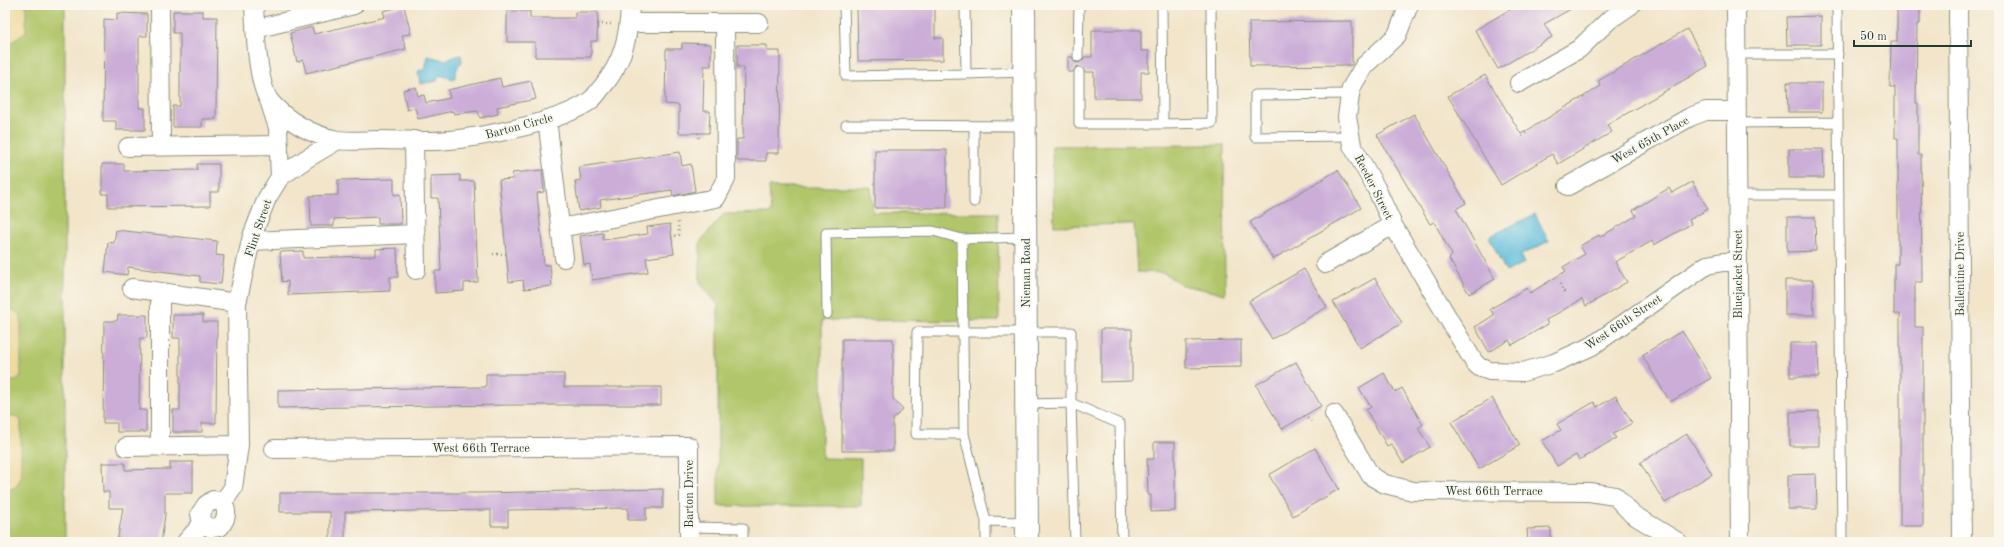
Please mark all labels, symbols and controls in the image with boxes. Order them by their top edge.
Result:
scale bar [1854,22,1971,48]
text: 50 m [1860,30,1887,43]
street label: Barton Circle [484,112,555,142]
street label: West 65th Place [1609,114,1691,167]
street label: Reeder Street [1352,153,1395,222]
street label: Flint Street [243,198,274,259]
street label: Bluejacket Street [1733,229,1745,319]
street label: Ballentine Drive [1955,231,1967,316]
street label: Nieman Road [1021,238,1033,308]
street label: West 66th Street [1583,293,1664,353]
street label: West 66th Terrace [432,443,530,455]
street label: Barton Drive [684,460,696,528]
street label: West 66th Terrace [1445,486,1543,498]

